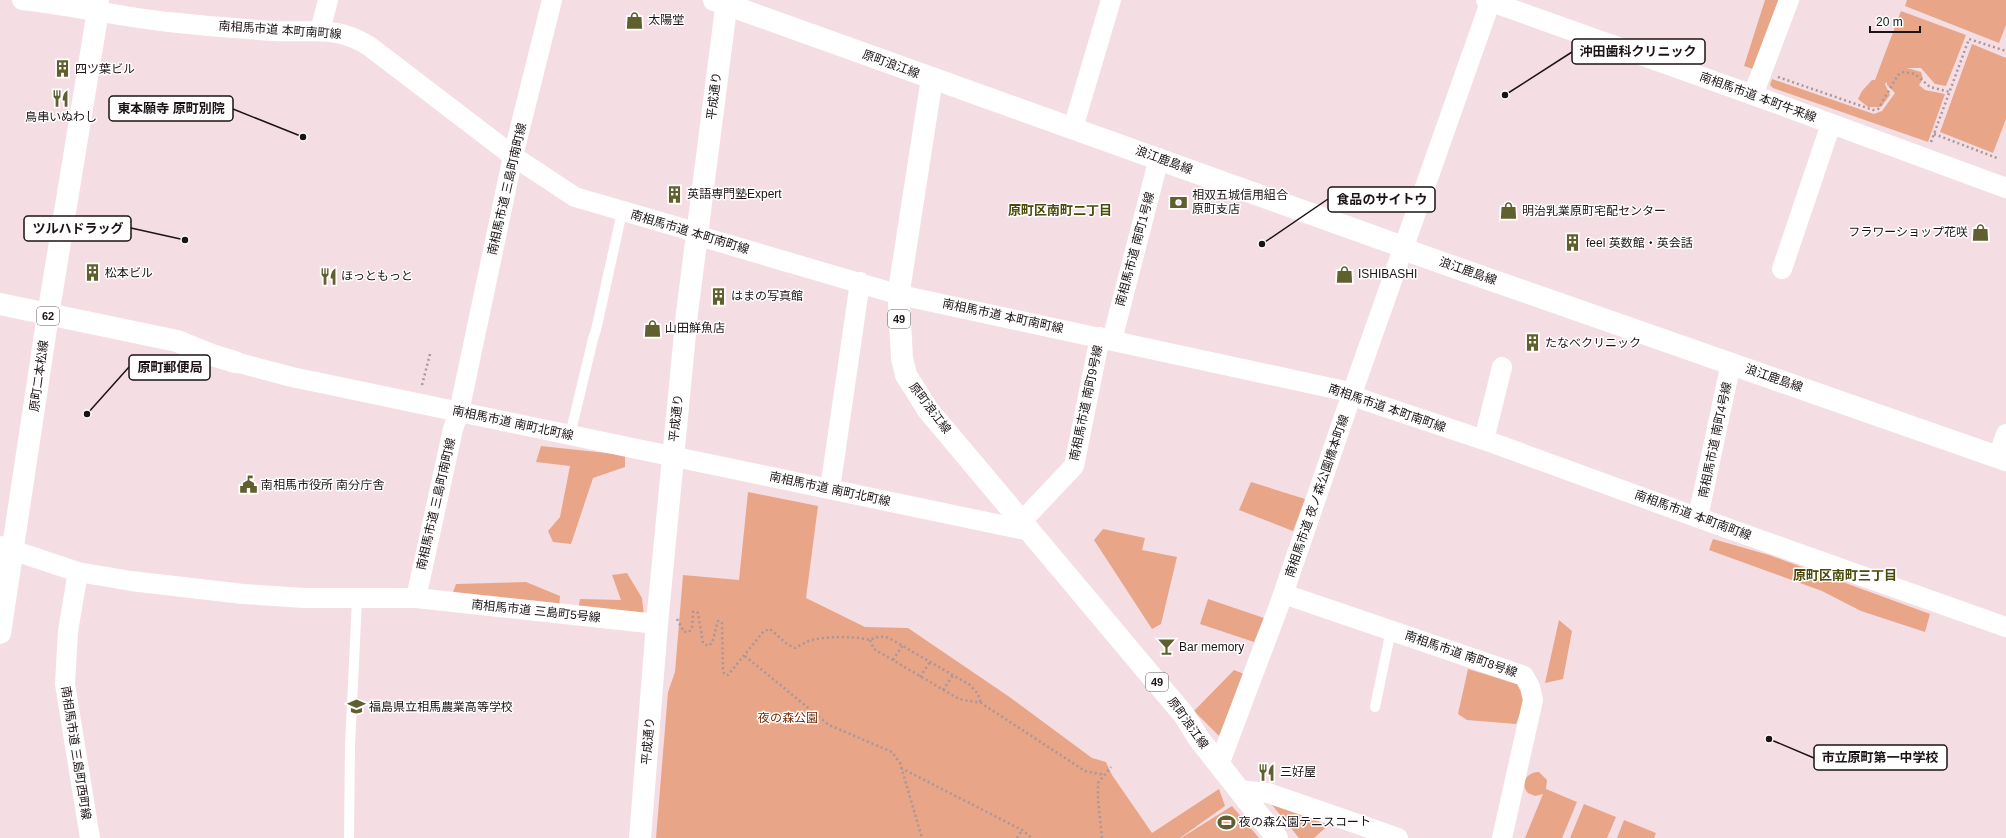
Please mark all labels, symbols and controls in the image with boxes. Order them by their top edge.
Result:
scale bar [1870,8,1920,34]
shop icon: 太陽堂 [625,10,645,30]
place label: 太陽堂 [648,13,684,27]
text: 20 m [1876,15,1903,29]
street label: 南相馬市道 本町南町線 [218,19,342,41]
callout: 沖田歯科クリニック [1572,39,1705,64]
text: 沖田歯科クリニック [1579,44,1697,59]
street label: 原町浪江線 [860,47,922,81]
building icon: 四ツ葉ビル [52,59,72,79]
place label: 四ツ葉ビル [75,62,135,76]
street label: 南相馬市道 本町牛来線 [1698,69,1818,125]
street label: 平成通り [704,71,724,121]
restaurant icon: 鳥串いぬわし [51,88,71,108]
callout: 東本願寺 原町別院 [109,96,233,121]
text: 東本願寺 原町別院 [117,101,225,116]
place label: 鳥串いぬわし [25,110,97,124]
street label: 南相馬市道 三島町南町線 [485,121,529,257]
street label: 浪江鹿島線 [1133,143,1195,177]
building icon: 英語専門塾Expert [664,184,684,204]
place label: 英語専門塾Expert [687,187,782,201]
callout: 食品のサイトウ [1328,187,1435,212]
place label: 相双五城信用組合 原町支店 [1192,188,1288,216]
street label: 南相馬市道 南町1号線 [1113,190,1157,308]
bank icon: 相双五城信用組合 原町支店 [1169,192,1189,212]
text: 食品のサイトウ [1336,192,1428,207]
shop icon: 明治乳業原町宅配センター [1499,201,1519,221]
district label: 原町区南町二丁目 [1008,203,1112,218]
place label: 明治乳業原町宅配センター [1522,204,1666,218]
street label: 南相馬市道 本町南町線 [629,207,751,257]
callout: ツルハドラッグ [24,216,131,241]
text: ツルハドラッグ [32,221,124,236]
shop icon: フラワーショップ花咲 [1971,222,1991,242]
place label: フラワーショップ花咲 [1848,225,1968,239]
building icon: feel 英数館・英会話 [1563,233,1583,253]
place label: feel 英数館・英会話 [1586,236,1693,250]
street label: 浪江鹿島線 [1437,255,1499,287]
building icon: 松本ビル [82,263,102,283]
shop icon: ISHIBASHI [1335,264,1355,284]
place label: 松本ビル [105,266,153,280]
restaurant icon: ほっともっと [318,266,338,286]
place label: ISHIBASHI [1358,267,1417,281]
place label: ほっともっと [341,269,413,283]
building icon: はまの写真館 [708,286,728,306]
place label: はまの写真館 [731,289,803,303]
street label: 南相馬市道 本町南町線 [941,296,1065,336]
road number: 62 [37,307,59,325]
road number: 49 [888,310,910,328]
shop icon: 山田鮮魚店 [642,318,662,338]
place label: 山田鮮魚店 [665,321,725,335]
building icon: たなべクリニック [1522,333,1542,353]
place label: たなべクリニック [1545,336,1641,350]
street label: 原町二本松線 [27,339,51,413]
street label: 南相馬市道 南町9号線 [1067,344,1105,462]
callout: 原町郵便局 [129,355,210,380]
text: 原町郵便局 [137,360,203,375]
street label: 浪江鹿島線 [1743,362,1805,394]
street label: 原町浪江線 [906,380,954,436]
street label: 南相馬市道 本町南町線 [1326,381,1448,435]
street label: 南相馬市道 南町4号線 [1696,381,1734,499]
street label: 平成通り [667,393,685,443]
street label: 南相馬市道 南町北町線 [451,403,575,443]
street label: 南相馬市道 夜ノ森公園橋本町線 [1282,413,1352,579]
street label: 南相馬市道 三島町南町線 [414,436,458,572]
street label: 南相馬市道 南町北町線 [768,469,892,509]
public building icon: 南相馬市役所 南分庁舎 [238,475,258,495]
place label: 南相馬市役所 南分庁舎 [261,478,384,492]
street label: 南相馬市道 本町南町線 [1633,487,1753,543]
district label: 原町区南町三丁目 [1793,568,1897,583]
street label: 南相馬市道 三島町5号線 [471,597,601,625]
street label: 南相馬市道 南町8号線 [1403,628,1519,680]
bar icon: Bar memory [1156,637,1176,657]
place label: Bar memory [1179,640,1244,654]
road number: 49 [1146,673,1168,691]
street label: 南相馬市道 三島町西町線 [58,685,94,821]
street label: 原町浪江線 [1165,695,1211,751]
school or university icon: 福島県立相馬農業高等学校 [346,697,366,717]
place label: 福島県立相馬農業高等学校 [369,700,513,714]
park label: 夜の森公園 [757,711,818,725]
street label: 平成通り [639,716,657,766]
callout: 市立原町第一中学校 [1814,745,1947,770]
text: 市立原町第一中学校 [1821,750,1939,765]
restaurant icon: 三好屋 [1257,762,1277,782]
place label: 三好屋 [1280,765,1316,779]
sports icon: 夜の森公園テニスコート [1216,812,1236,832]
place label: 夜の森公園テニスコート [1238,815,1371,829]

